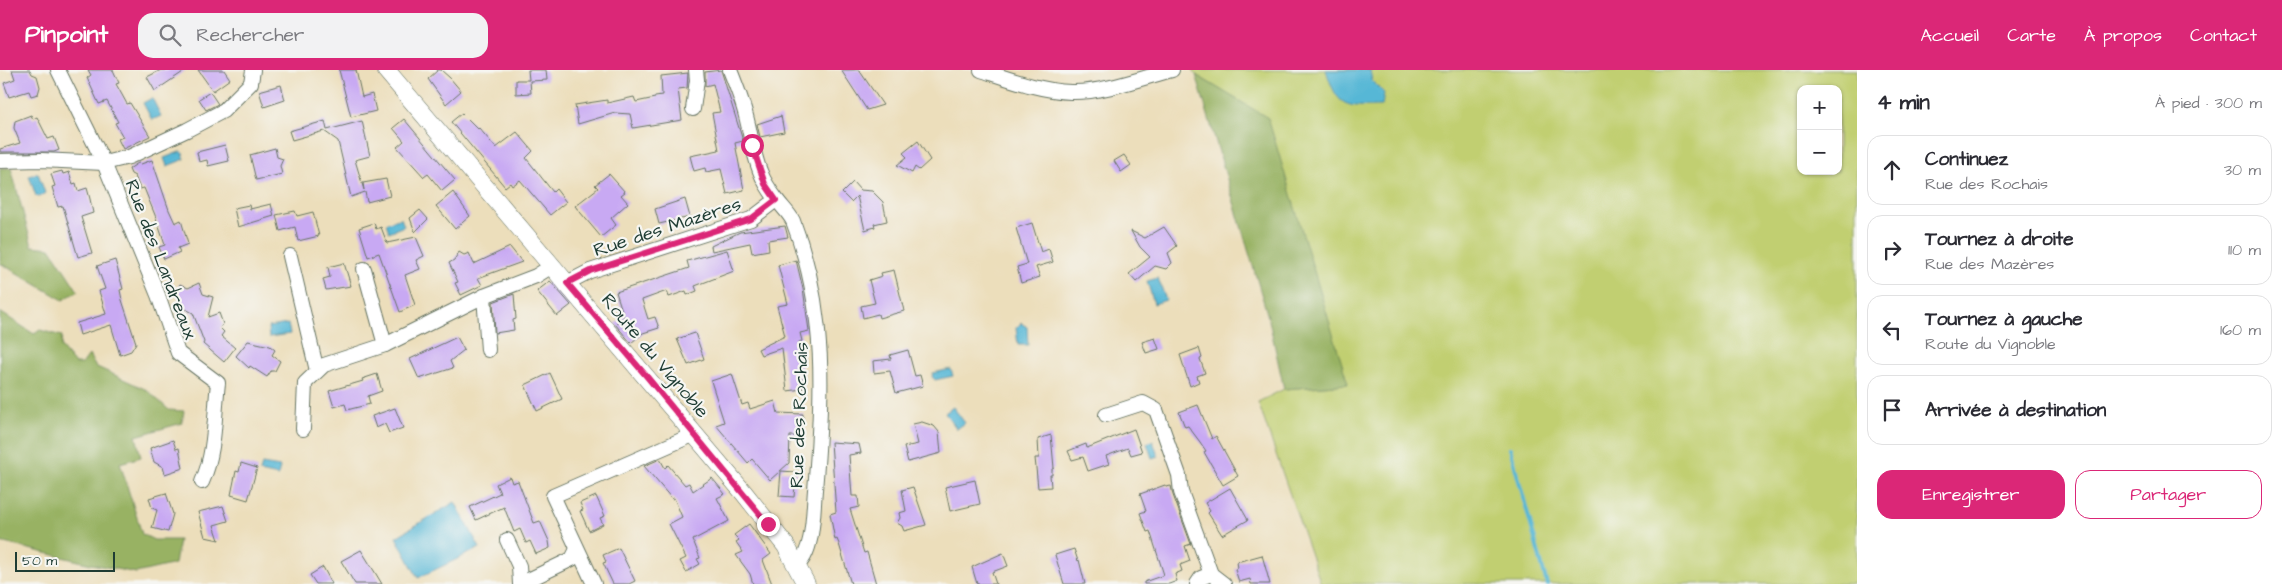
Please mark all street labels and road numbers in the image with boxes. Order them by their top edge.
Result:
street label: Rue des Landreaux [118,176,204,343]
street label: Rue des Mazères [590,191,745,264]
street label: Route du Vignoble [594,288,715,425]
street label: Rue des Rochais [783,342,816,488]

